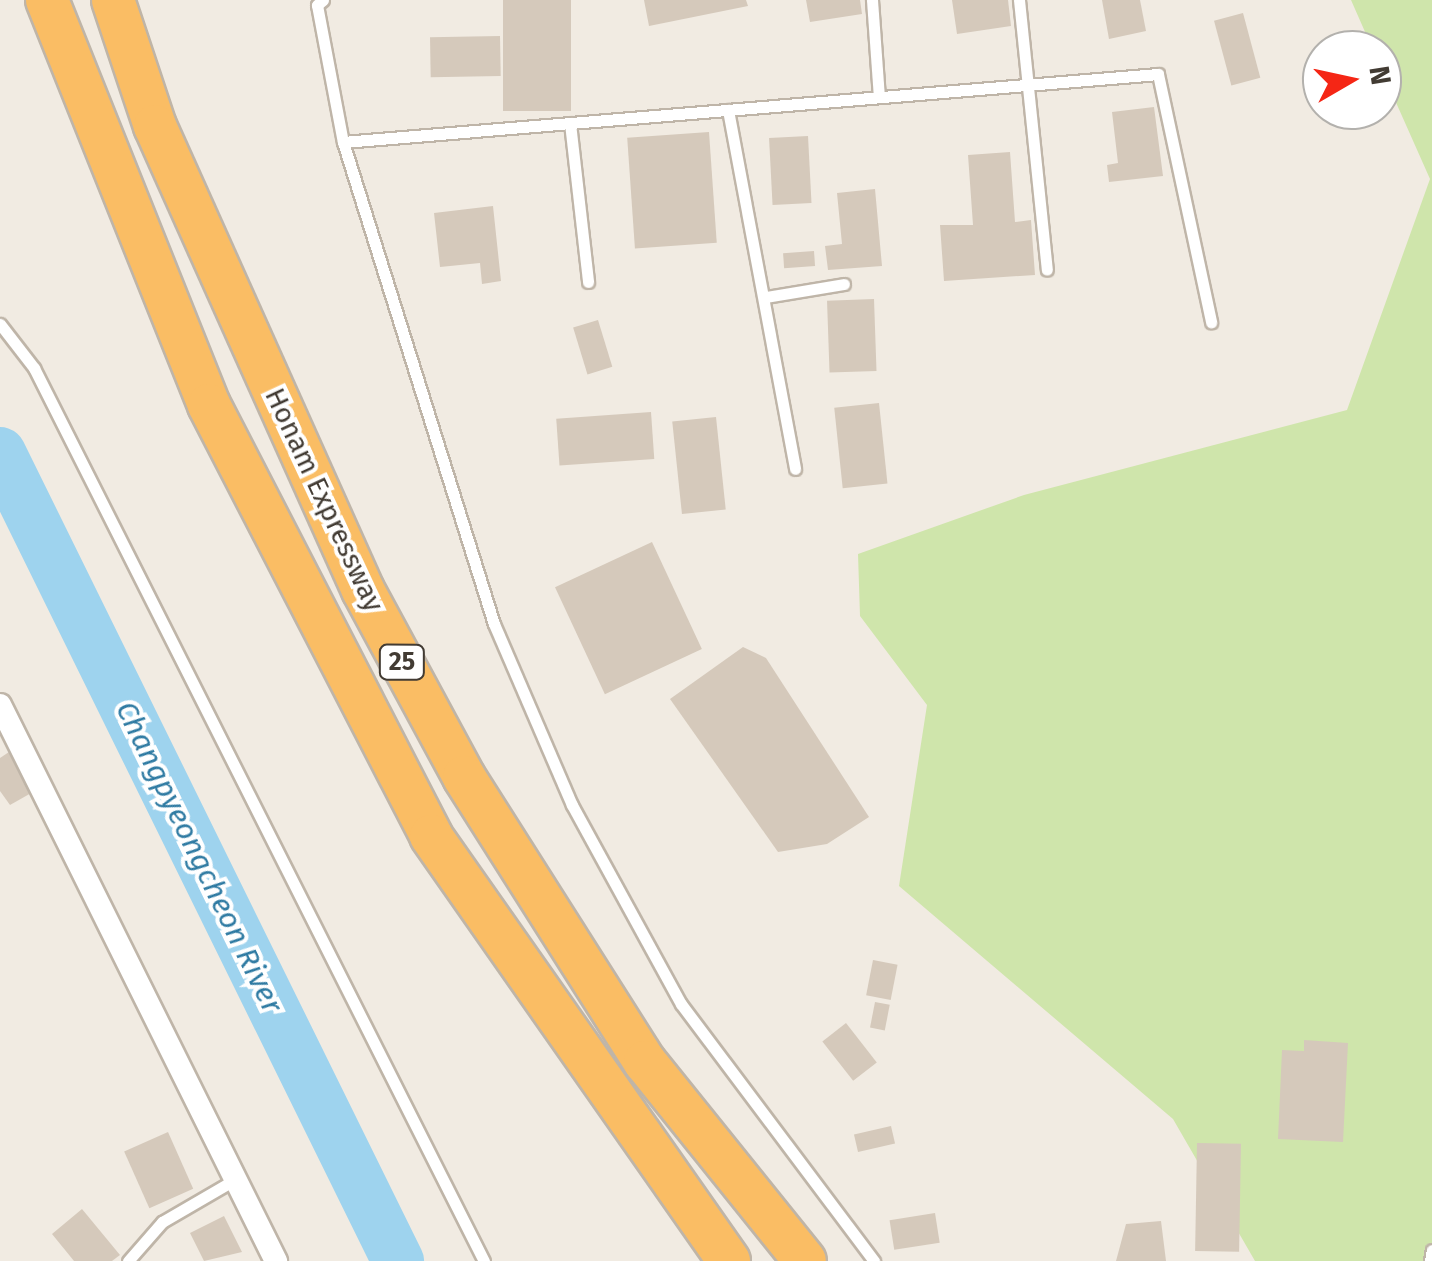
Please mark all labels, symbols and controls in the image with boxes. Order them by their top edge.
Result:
north arrow [1302,30,1402,130]
text: N [1362,64,1398,87]
street label: Honam Expressway [257,383,391,617]
road number: 25 [377,642,427,682]
water label: Changpyeongcheon River [108,695,290,1019]

